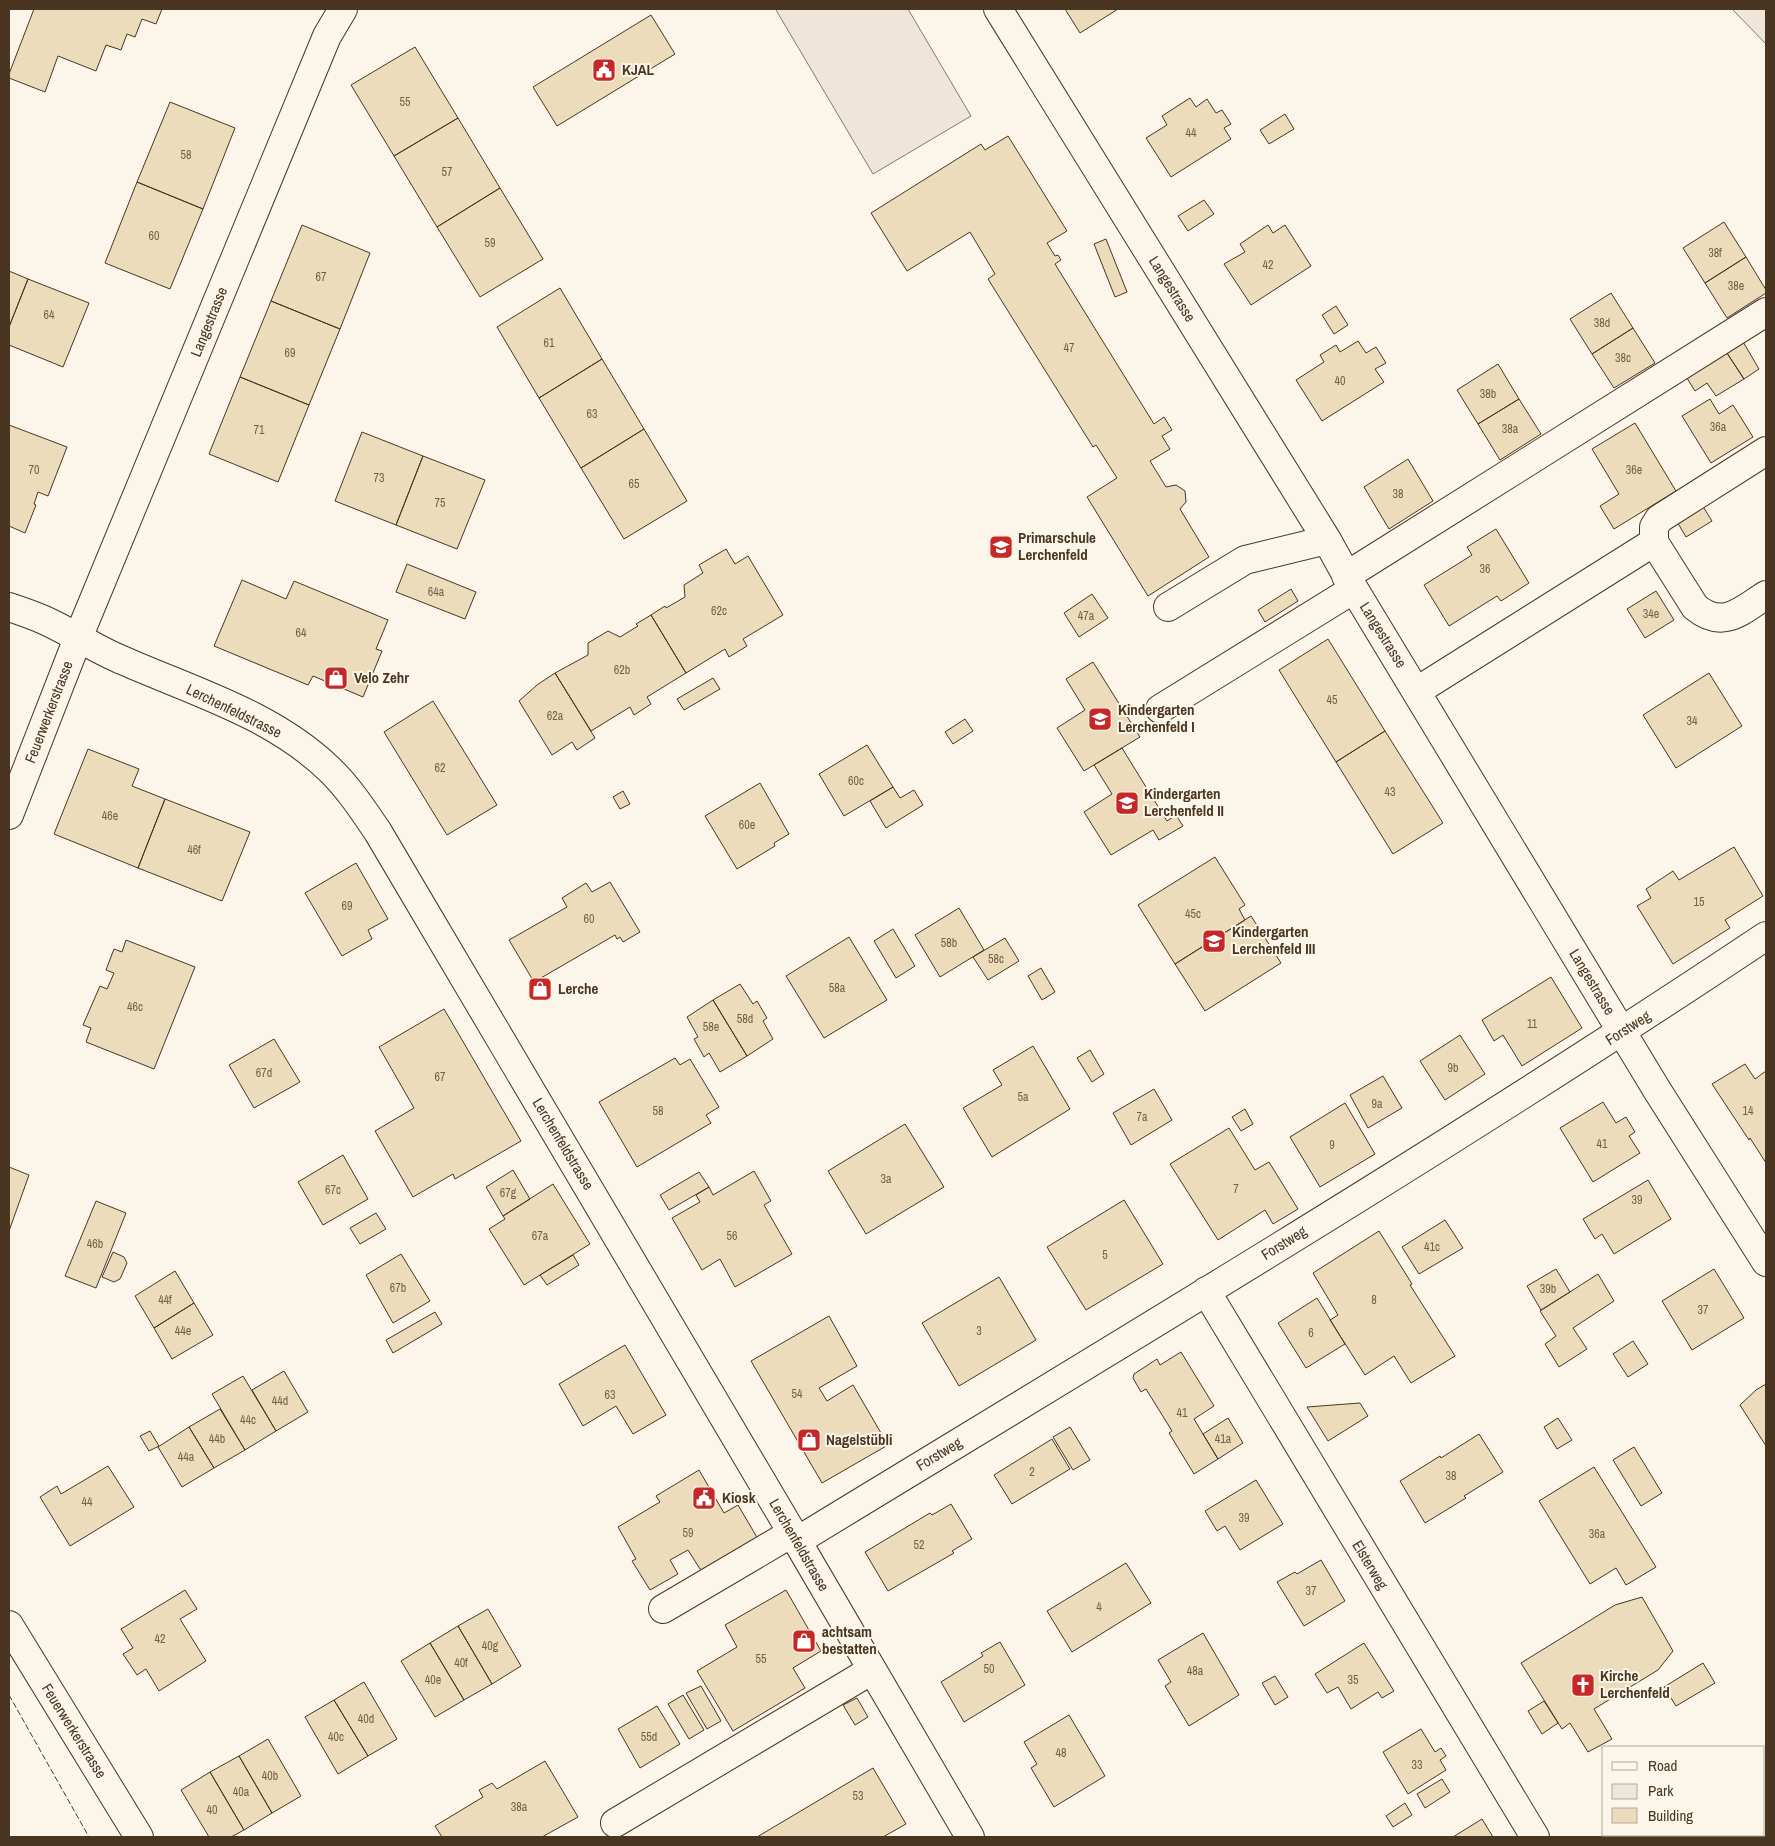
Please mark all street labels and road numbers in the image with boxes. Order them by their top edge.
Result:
street label: Langestrasse [1144,252,1201,326]
street label: Langestrasse [185,284,232,360]
street label: Langestrasse [1355,598,1412,672]
street label: Feuerwerkerstrasse [19,657,78,766]
street label: Lerchenfeldstrasse [183,678,286,743]
street label: Langestrasse [1564,945,1621,1019]
street label: Forstweg [1601,1005,1655,1050]
street label: Lerchenfeldstrasse [528,1094,599,1194]
street label: Forstweg [1257,1220,1311,1265]
street label: Forstweg [912,1432,966,1475]
street label: Lerchenfeldstrasse [764,1495,835,1595]
street label: Elsterweg [1348,1536,1393,1593]
street label: Feuerwerkerstrasse [37,1679,112,1782]

